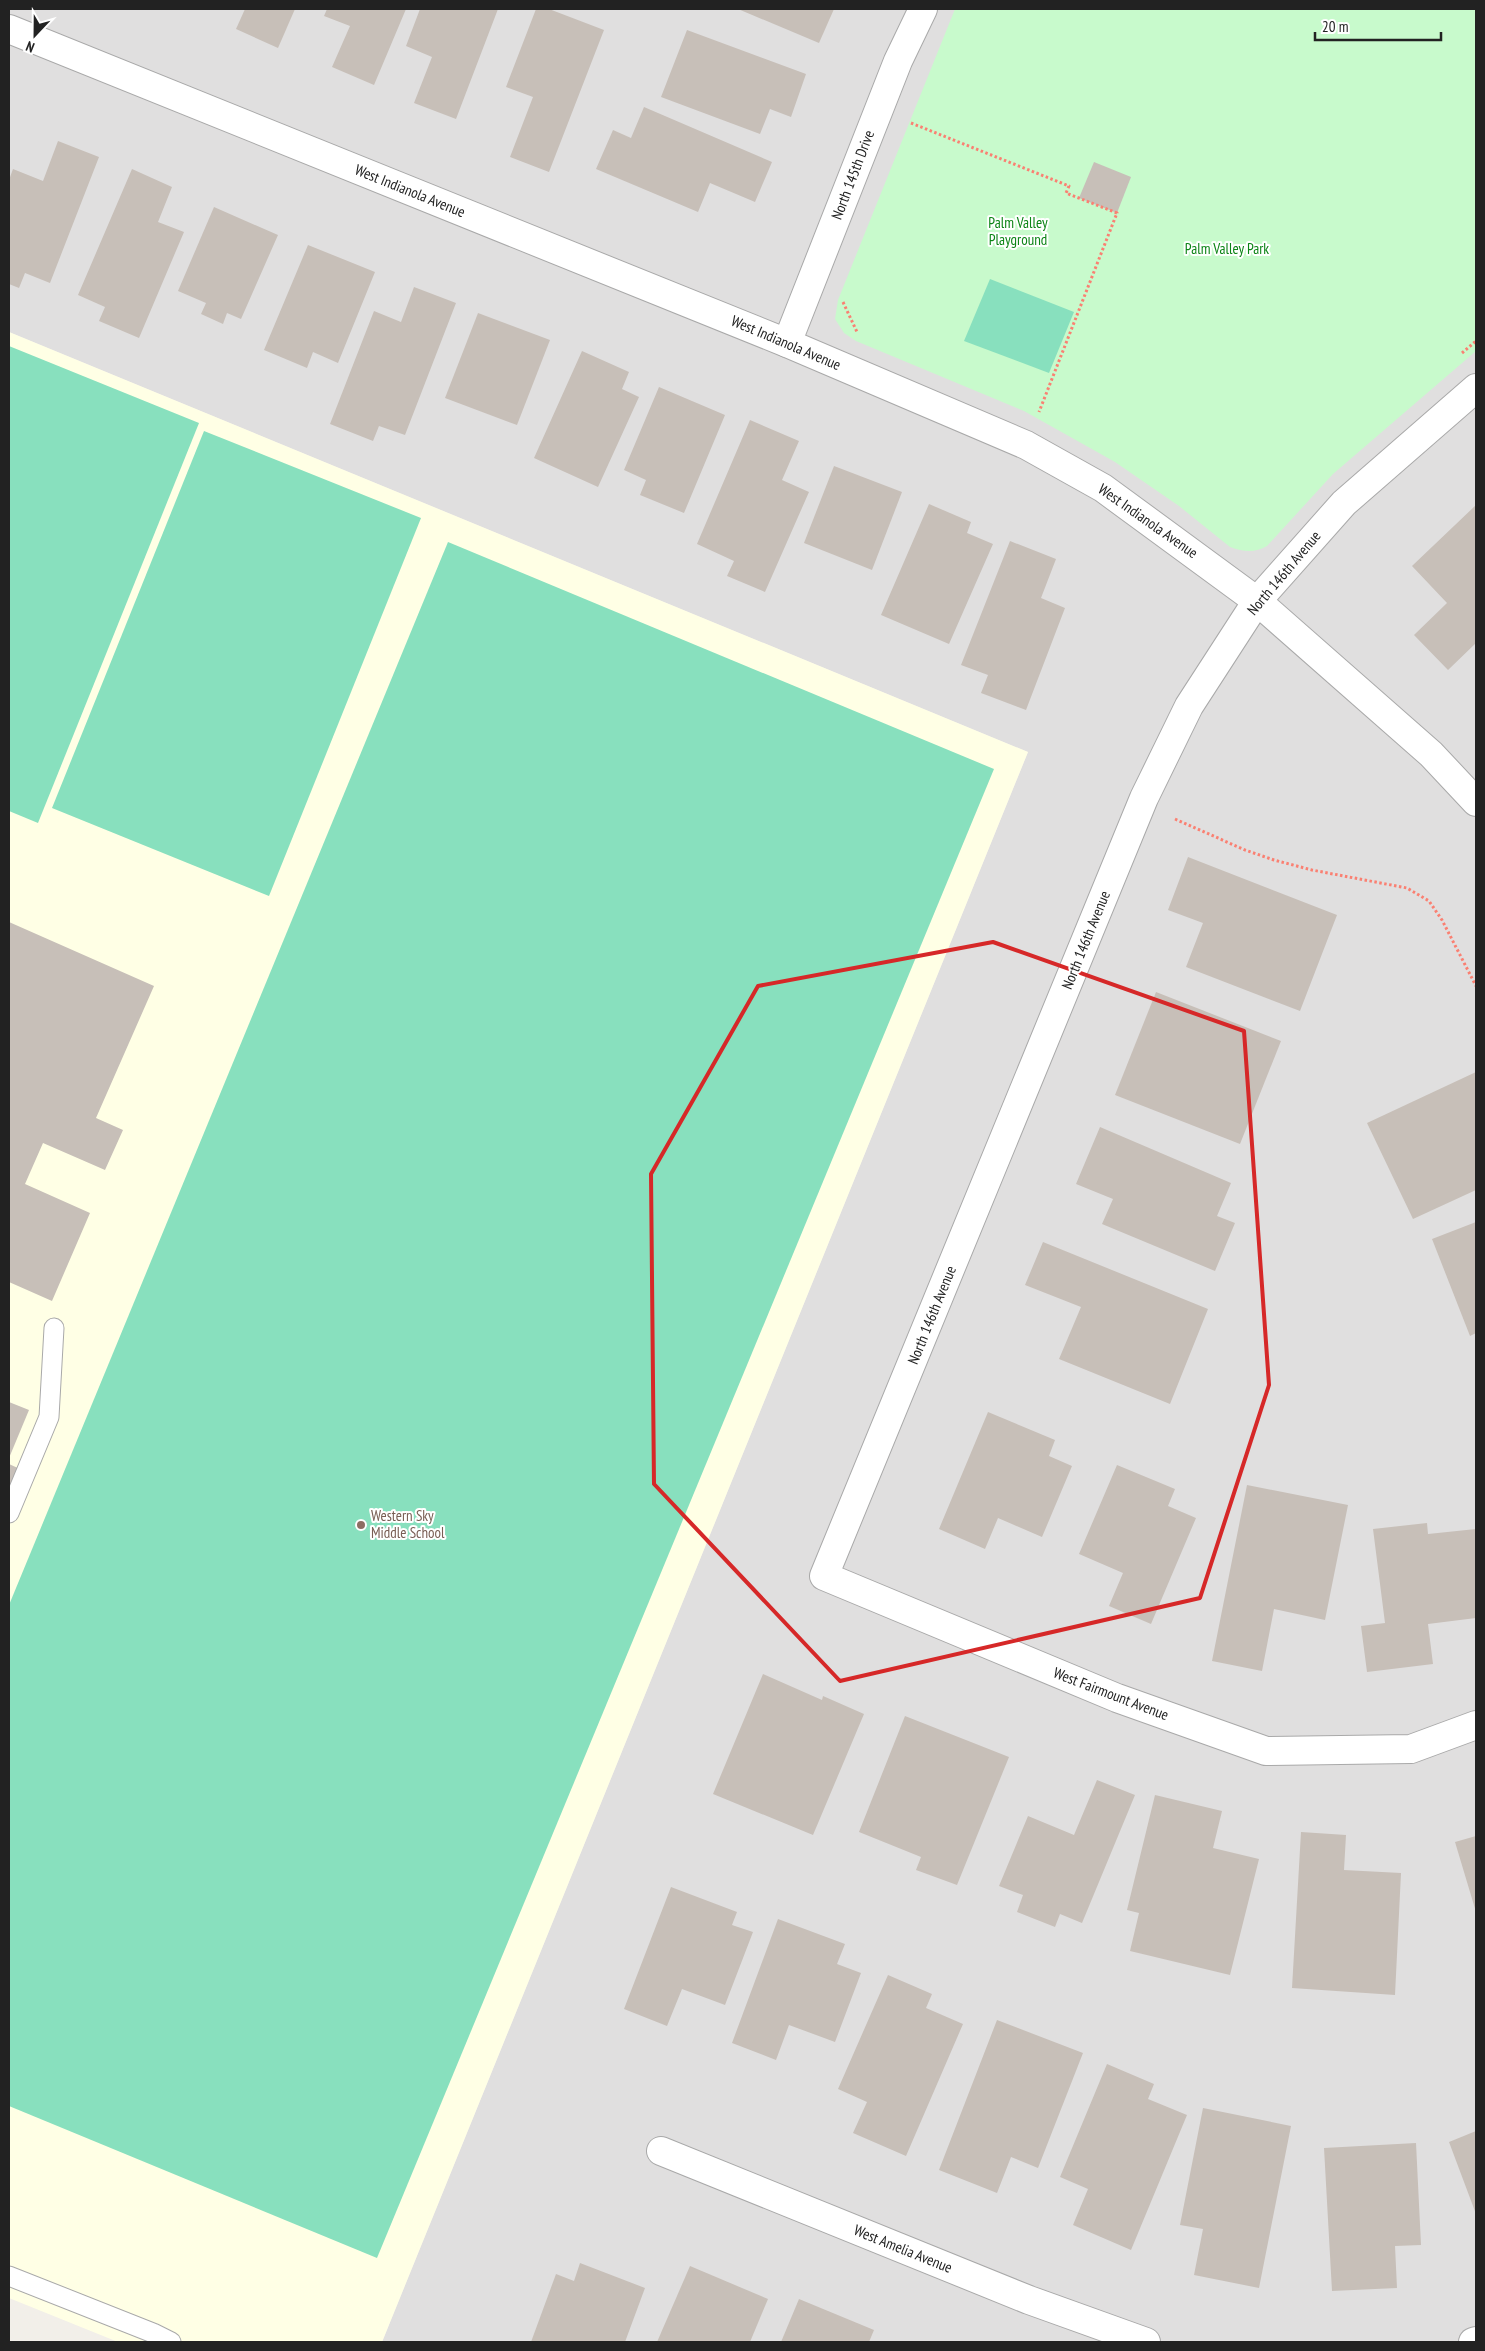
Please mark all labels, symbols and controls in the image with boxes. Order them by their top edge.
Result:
north arrow [10,10,60,60]
scale bar [1315,10,1441,42]
text: 20 m [1322,17,1348,36]
text: N [23,37,37,57]
street label: North 145th Drive [827,127,878,222]
street label: West Indianola Avenue [352,160,468,221]
park label: Palm Valley Playground [988,213,1048,249]
park label: Palm Valley Park [1185,239,1269,258]
street label: West Indianola Avenue [729,311,844,374]
street label: West Indianola Avenue [1095,479,1202,562]
street label: North 146th Avenue [1243,526,1325,619]
street label: North 146th Avenue [1057,888,1114,992]
street label: North 146th Avenue [903,1263,960,1367]
place label: Western Sky Middle School [371,1506,445,1542]
marker: Western Sky Middle School [355,1519,367,1531]
street label: West Fairmount Avenue [1051,1663,1171,1724]
street label: West Amelia Avenue [851,2220,955,2277]

